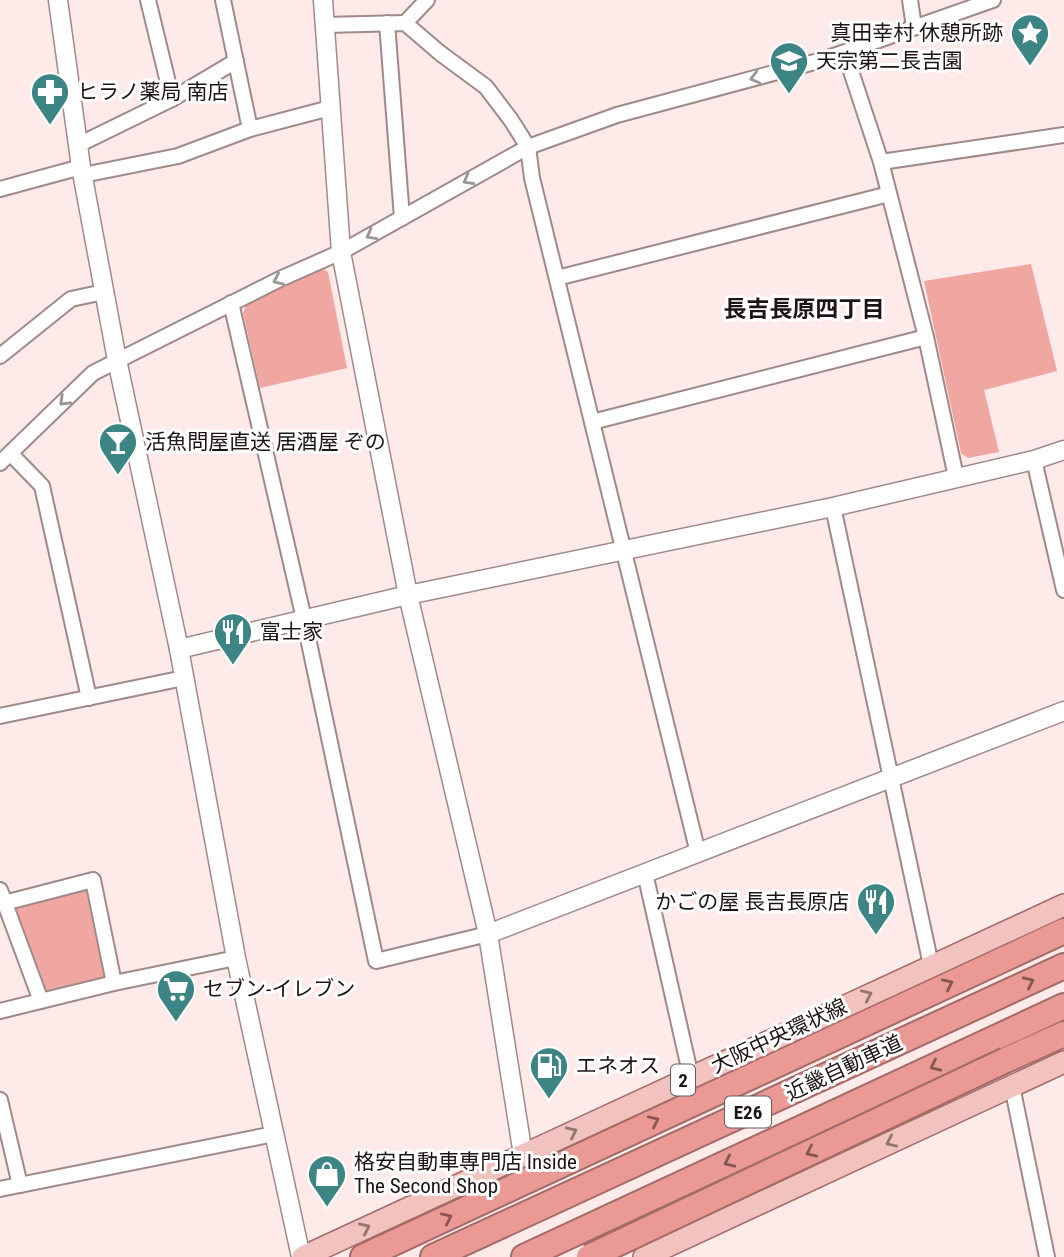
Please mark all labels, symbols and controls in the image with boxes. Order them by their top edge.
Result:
place icon: 真田幸村 休憩所跡 [1009,12,1051,67]
place label: 真田幸村 休憩所跡 [830,21,1003,45]
school or university icon: 天宗第二長吉園 [768,40,810,95]
place label: 天宗第二長吉園 [816,49,963,73]
one-way arrow [750,70,762,84]
pharmacy icon: ヒラノ薬局 南店 [29,71,71,126]
place label: ヒラノ薬局 南店 [77,80,228,104]
one-way arrow [463,172,475,186]
one-way arrow [366,227,378,240]
one-way arrow [273,272,285,286]
district label: 長吉長原四丁目 [724,296,885,323]
one-way arrow [59,393,72,406]
bar icon: 活魚問屋直送 居酒屋 ぞの [97,421,139,476]
place label: 活魚問屋直送 居酒屋 ぞの [145,430,386,454]
restaurant icon: 富士家 [212,611,254,666]
place label: 富士家 [260,620,323,644]
restaurant icon: かごの屋 長吉長原店 [855,881,897,936]
place label: かごの屋 長吉長原店 [655,890,849,914]
supermarket icon: セブン-イレブン [155,968,197,1023]
one-way arrow [1022,976,1034,990]
place label: セブン-イレブン [203,977,355,1001]
one-way arrow [941,978,954,992]
one-way arrow [860,989,872,1003]
street label: 大阪中央環状線 [707,994,851,1078]
street label: 近畿自動車道 [782,1030,906,1106]
fuel station icon: エネオス [528,1045,570,1100]
place label: エネオス [576,1054,660,1078]
one-way arrow [930,1058,943,1072]
road number: 2 [671,1064,695,1096]
road number: E26 [725,1096,771,1128]
one-way arrow [646,1116,659,1130]
one-way arrow [564,1126,577,1140]
one-way arrow [886,1134,898,1148]
one-way arrow [806,1144,818,1158]
place label: 格安自動車専門店 Inside The Second Shop [354,1150,577,1198]
shop icon: 格安自動車専門店 Inside The Second Shop [306,1153,348,1208]
one-way arrow [724,1153,736,1167]
one-way arrow [440,1212,453,1226]
one-way arrow [358,1222,370,1236]

